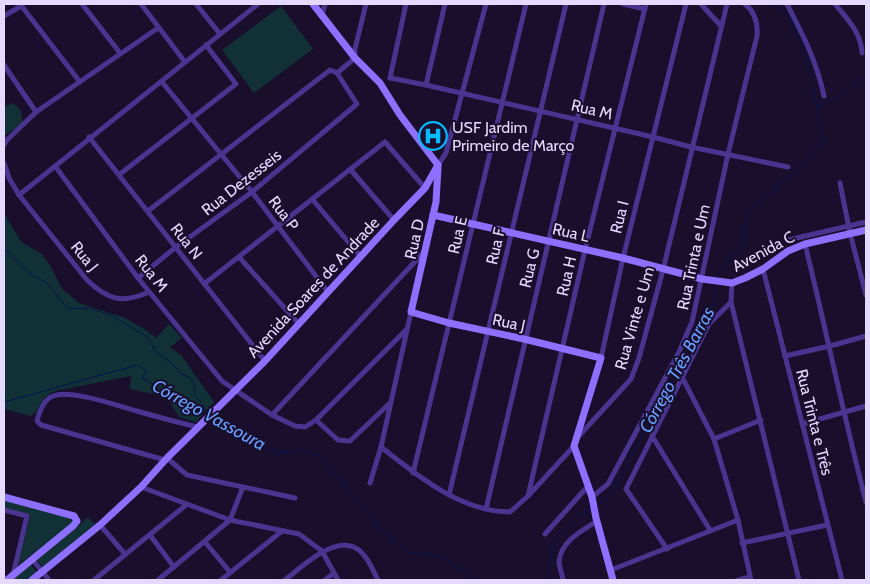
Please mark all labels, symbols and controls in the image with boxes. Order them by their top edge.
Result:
street label: Rua M [569,95,615,123]
place label: USF Jardim Primeiro de Março [452,118,575,155]
hospital icon: USF Jardim Primeiro de Março [418,121,448,151]
street label: Rua Dezesseis [198,145,285,219]
street label: Rua P [264,192,303,234]
street label: Rua I [606,199,633,236]
street label: Rua Trinta e Um [673,203,714,312]
street label: Avenida Soares de Andrade [243,213,383,361]
street label: Rua E [444,214,471,256]
street label: Rua D [401,217,428,261]
street label: Rua L [551,219,591,246]
street label: Rua N [167,220,207,263]
street label: Rua F [482,225,509,267]
street label: Avenida C [729,227,798,276]
street label: Rua J [67,237,102,275]
street label: Rua G [515,246,544,290]
street label: Rua M [131,251,172,296]
street label: Rua H [553,254,580,298]
street label: Rua Vinte e Um [611,265,658,372]
water label: Córrego Três Barras [635,303,719,437]
street label: Rua J [491,310,527,335]
street label: Rua Trinta e Três [792,367,837,478]
water label: Córrego Vassoura [148,375,270,455]

